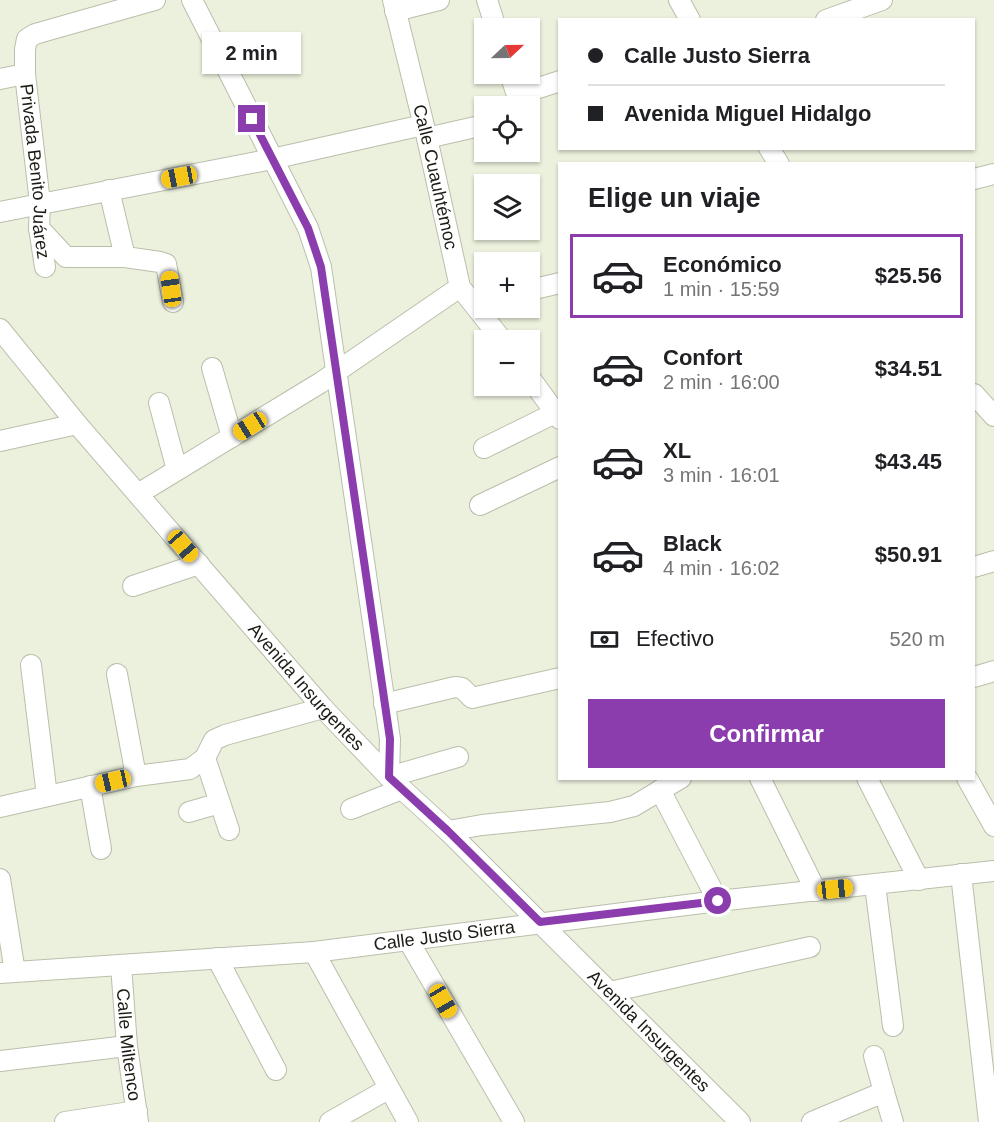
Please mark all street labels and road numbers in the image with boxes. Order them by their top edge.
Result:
street label: Privada Benito Juárez [16,83,54,260]
street label: Calle Cuauhtémoc [409,102,461,251]
street label: Avenida Insurgentes [244,619,368,755]
street label: Calle Justo Sierra [372,917,517,954]
street label: Avenida Insurgentes [584,966,714,1096]
street label: Calle Miltenco [113,988,145,1102]

